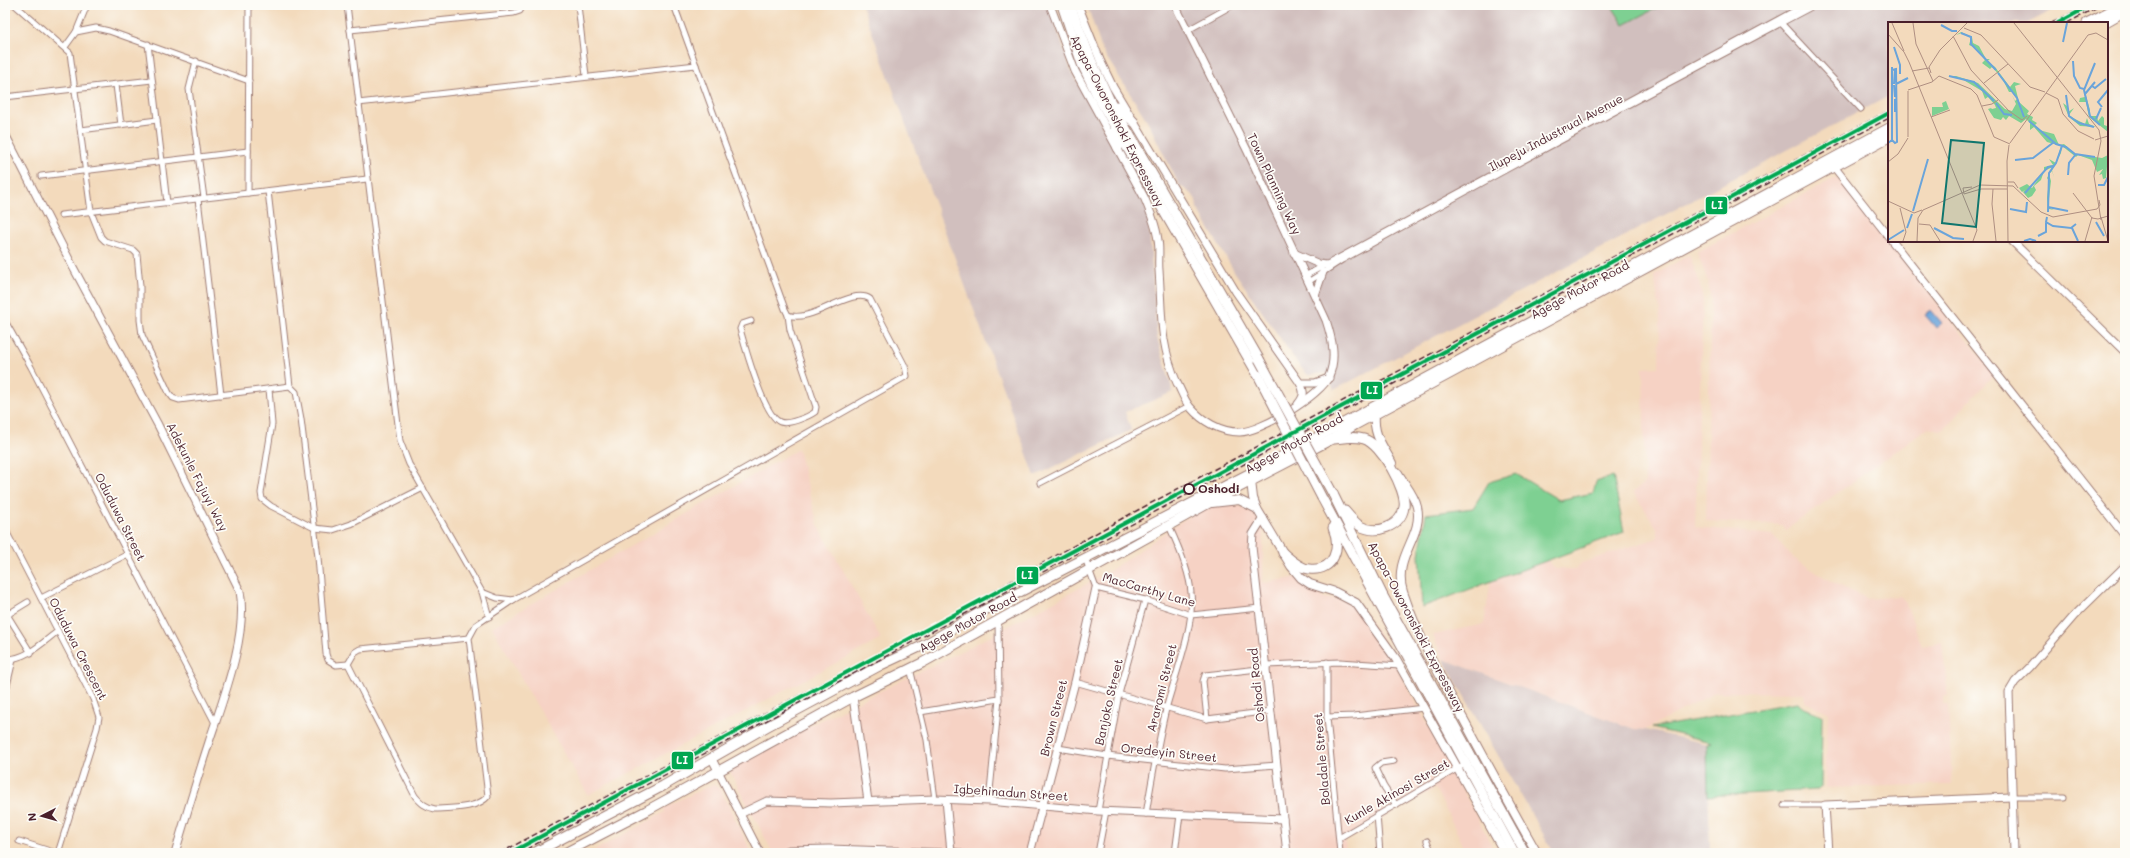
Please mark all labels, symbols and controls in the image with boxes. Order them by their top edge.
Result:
inset map [1888,22,2108,242]
street label: Apapa-Oworonshoki Expressway [1067,32,1168,209]
street label: Ilupeju Industrual Avenue [1486,90,1625,174]
street label: Town Planning Way [1244,130,1305,237]
line badge: LI [1705,196,1728,215]
text: LI [1711,197,1723,212]
street label: Agege Motor Road [1527,256,1632,322]
line badge: LI [1360,381,1383,400]
text: LI [1366,382,1378,397]
street label: Agege Motor Road [1242,409,1346,477]
street label: Adekunle Fajuyi Way [164,419,232,534]
street label: Oduduwa Street [92,470,150,563]
place label: Oshodi [1198,480,1240,496]
marker: Oshodi [1183,483,1195,495]
street label: Apapa-Oworonshoki Expressway [1365,538,1469,715]
line badge: LI [1016,566,1039,585]
text: LI [1021,567,1033,582]
street label: MacCarthy Lane [1101,568,1198,610]
street label: Agege Motor Road [916,588,1020,656]
street label: Oduduwa Crescent [46,595,112,702]
street label: Araromi Street [1142,642,1180,733]
street label: Oshodi Road [1244,647,1268,723]
street label: Banjoko Street [1090,657,1126,747]
street label: Brown Street [1036,678,1070,758]
street label: Boladale Street [1309,712,1333,806]
street label: Oredeyin Street [1120,739,1218,765]
line badge: LI [671,751,694,770]
text: LI [676,752,688,767]
street label: Kunle Akinosi Street [1341,755,1452,828]
street label: Igbehinadun Street [953,780,1069,804]
north arrow [22,796,62,836]
text: N [24,812,39,822]

